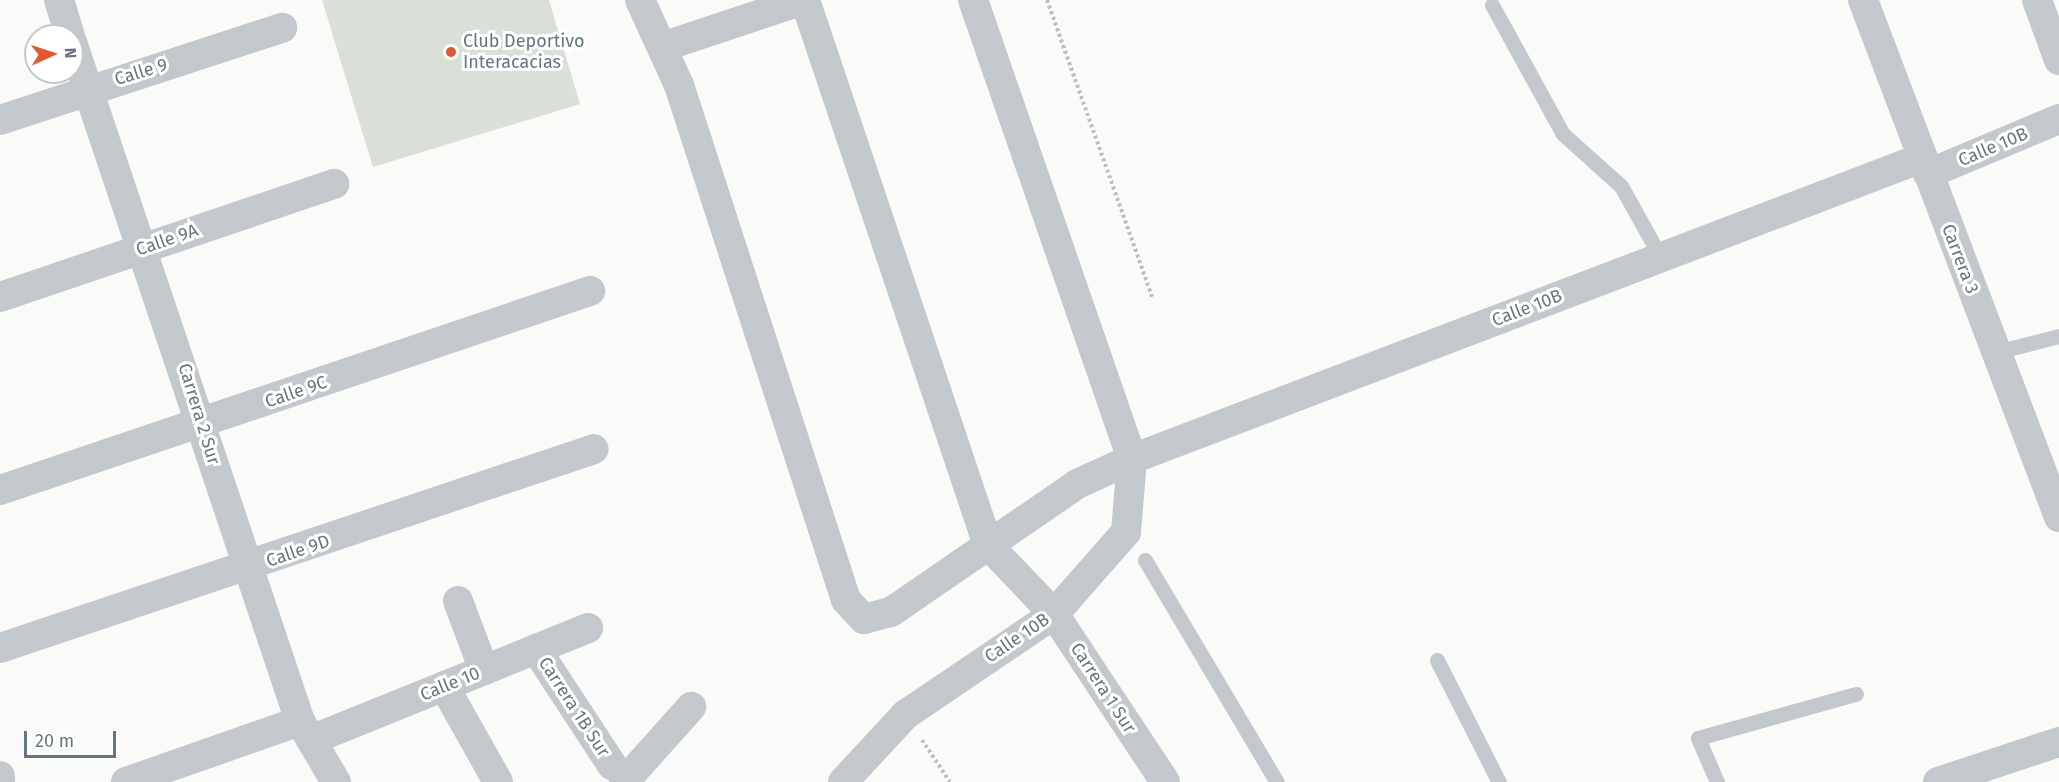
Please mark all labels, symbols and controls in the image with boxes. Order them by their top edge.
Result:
north arrow [24,24,84,84]
place label: Club Deportivo Interacacias [463,31,585,74]
marker: Club Deportivo Interacacias [444,45,458,59]
text: N [61,47,80,59]
street label: Calle 9 [112,54,170,90]
street label: Calle 10B [1955,123,2031,171]
street label: Calle 9A [133,219,201,261]
street label: Carrera 3 [1937,221,1983,297]
street label: Calle 10B [1489,285,1565,331]
street label: Carrera 2 Sur [173,361,225,467]
street label: Calle 9C [262,371,330,413]
street label: Calle 9D [263,530,333,572]
street label: Calle 10B [981,609,1053,667]
street label: Carrera 1 Sur [1066,639,1140,737]
street label: Carrera 1B Sur [534,653,614,761]
street label: Calle 10 [417,662,483,706]
scale bar [27,719,118,757]
text: 20 m [35,730,74,752]

